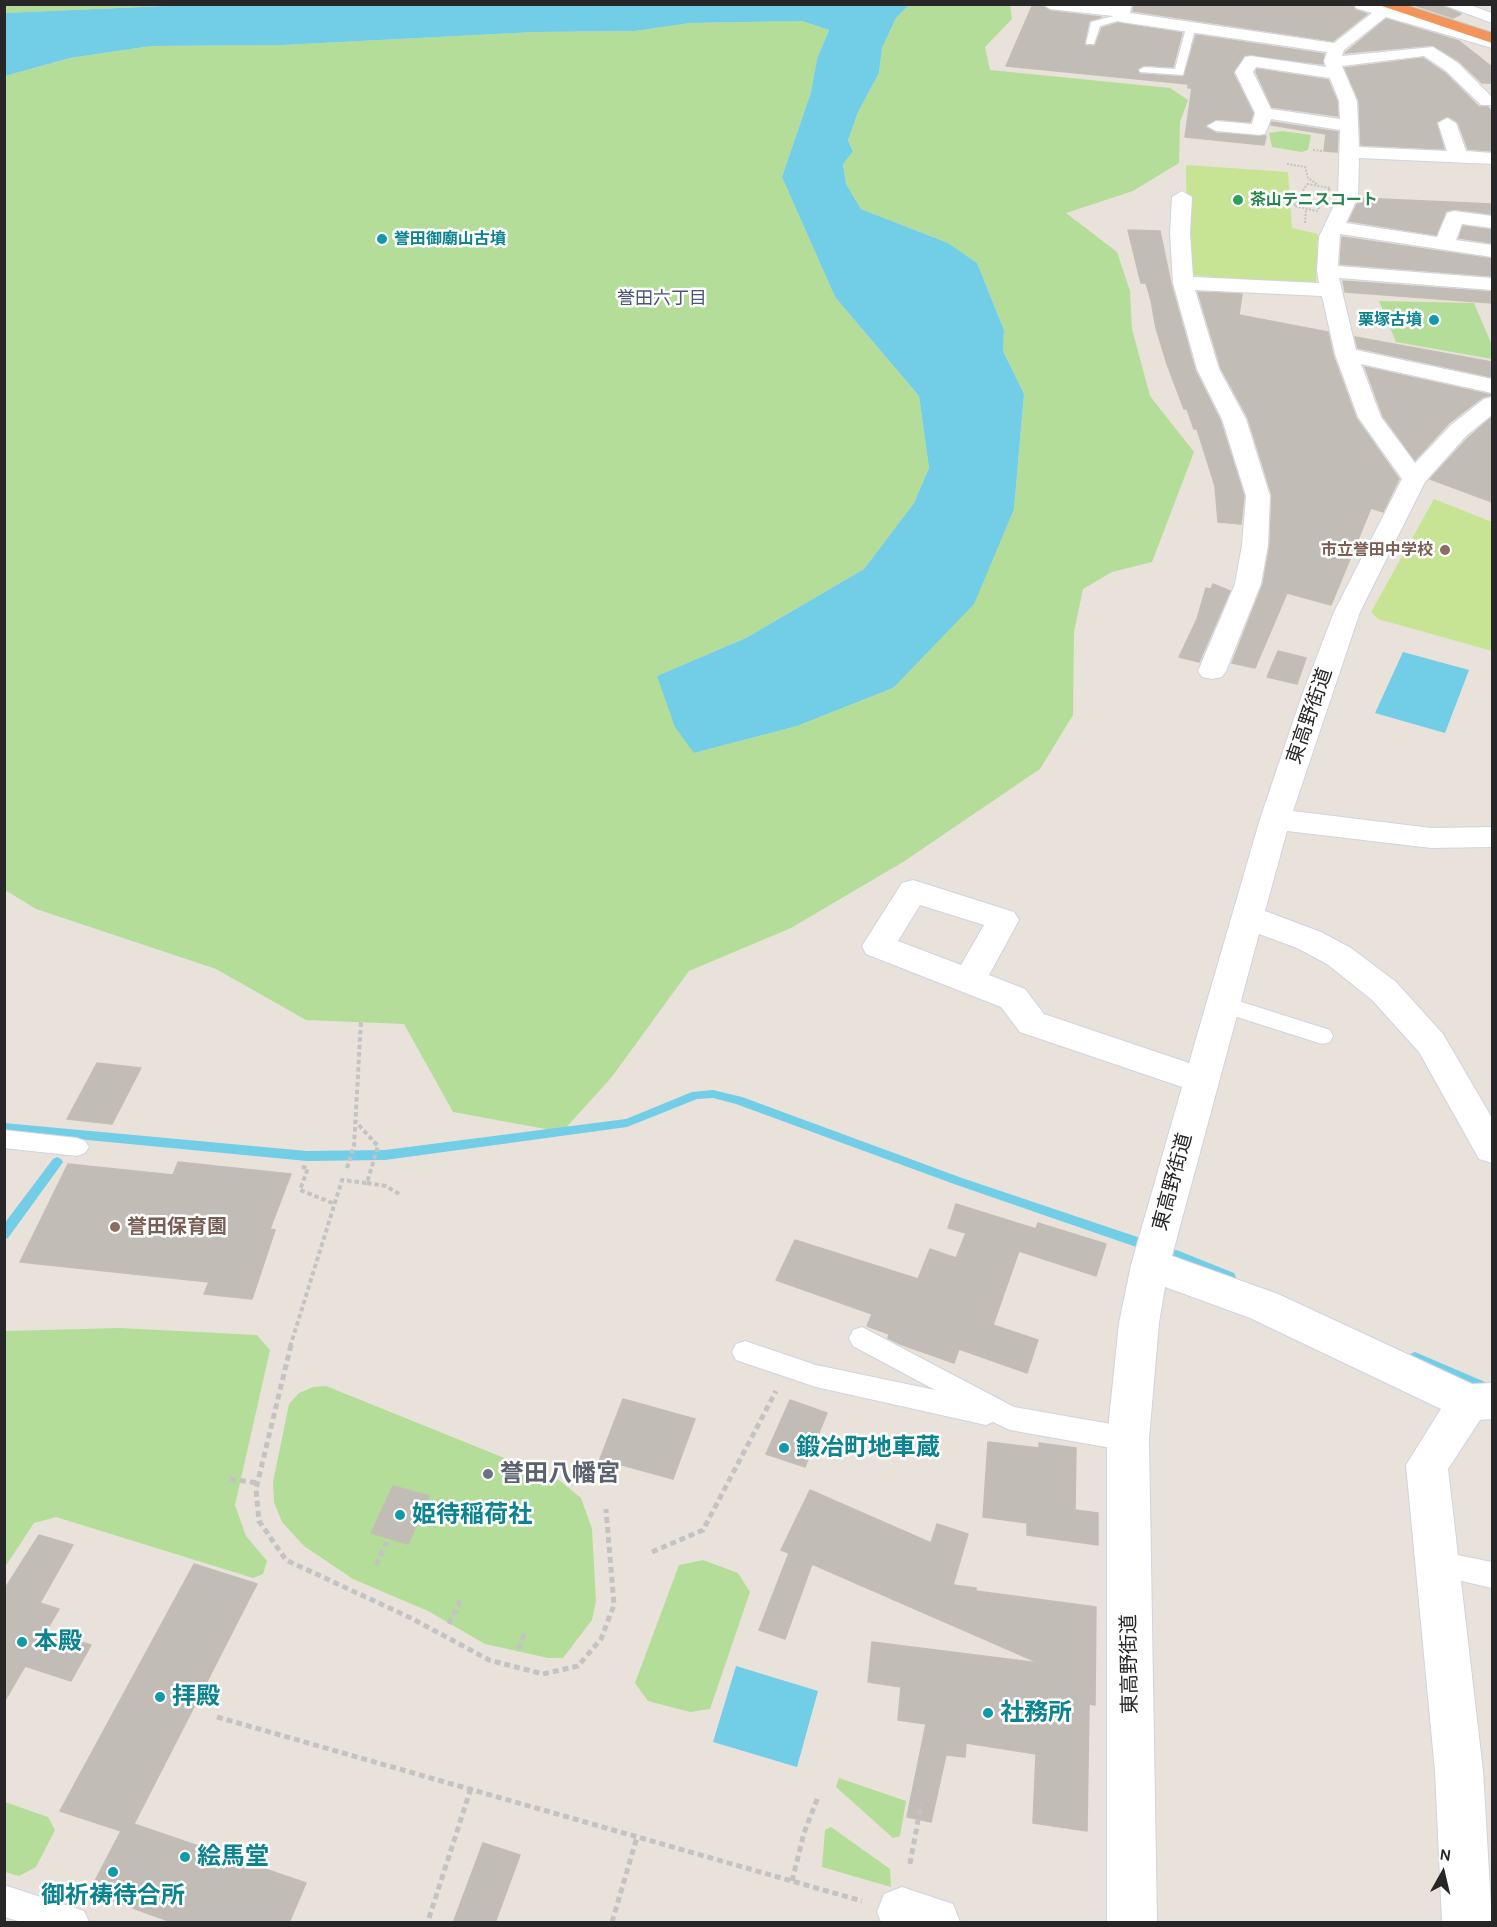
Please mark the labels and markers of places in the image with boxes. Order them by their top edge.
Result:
place label: 茶山テニスコート [1250,190,1378,210]
marker: 茶山テニスコート [1231,193,1245,207]
place label: 誉田御廟山古墳 [394,229,506,249]
marker: 誉田御廟山古墳 [375,232,389,246]
place label: 栗塚古墳 [1358,310,1422,330]
marker: 栗塚古墳 [1427,313,1441,327]
place label: 市立誉田中学校 [1321,540,1433,560]
marker: 市立誉田中学校 [1438,543,1452,557]
place label: 誉田保育園 [127,1215,227,1239]
marker: 誉田保育園 [108,1220,122,1234]
place label: 鍛冶町地車蔵 [796,1434,940,1462]
marker: 鍛冶町地車蔵 [777,1441,791,1455]
place label: 誉田八幡宮 [500,1460,620,1488]
marker: 誉田八幡宮 [481,1467,495,1481]
place label: 姫待稲荷社 [412,1501,532,1529]
marker: 姫待稲荷社 [393,1508,407,1522]
place label: 本殿 [34,1628,82,1656]
marker: 本殿 [15,1635,29,1649]
place label: 拝殿 [172,1683,220,1711]
marker: 拝殿 [153,1690,167,1704]
place label: 社務所 [1000,1699,1072,1727]
marker: 社務所 [981,1706,995,1720]
place label: 絵馬堂 [197,1843,269,1871]
marker: 絵馬堂 [178,1850,192,1864]
marker: 御祈祷待合所 [106,1865,120,1879]
place label: 御祈祷待合所 [41,1882,185,1910]

